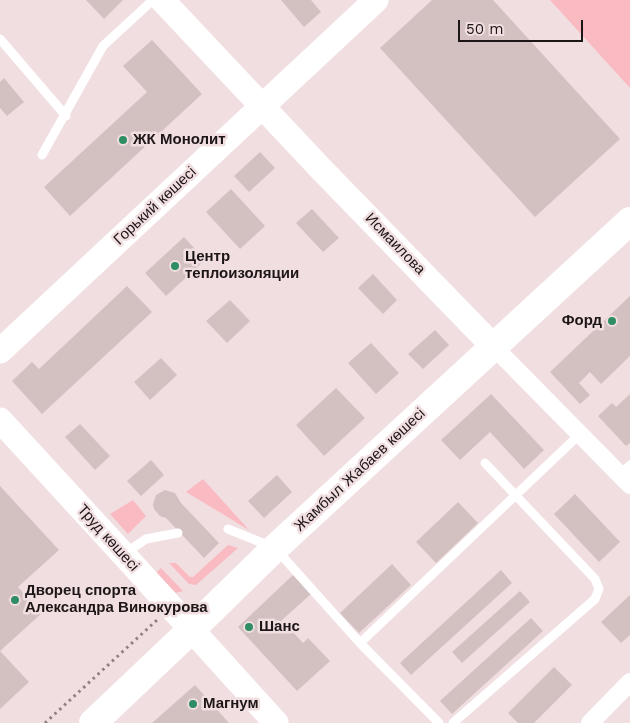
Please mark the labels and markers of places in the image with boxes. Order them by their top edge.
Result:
place label: ЖК Монолит [133,131,226,149]
marker: ЖК Монолит [117,134,129,146]
place label: Центр теплоизоляции [185,248,299,283]
marker: Центр теплоизоляции [169,260,181,272]
place label: Форд [562,312,602,330]
marker: Форд [606,315,618,327]
place label: Дворец спорта Александра Винокурова [25,582,208,617]
marker: Дворец спорта Александра Винокурова [9,594,21,606]
place label: Шанс [259,618,300,636]
marker: Шанс [243,621,255,633]
place label: Магнум [203,695,259,713]
marker: Магнум [187,698,199,710]

